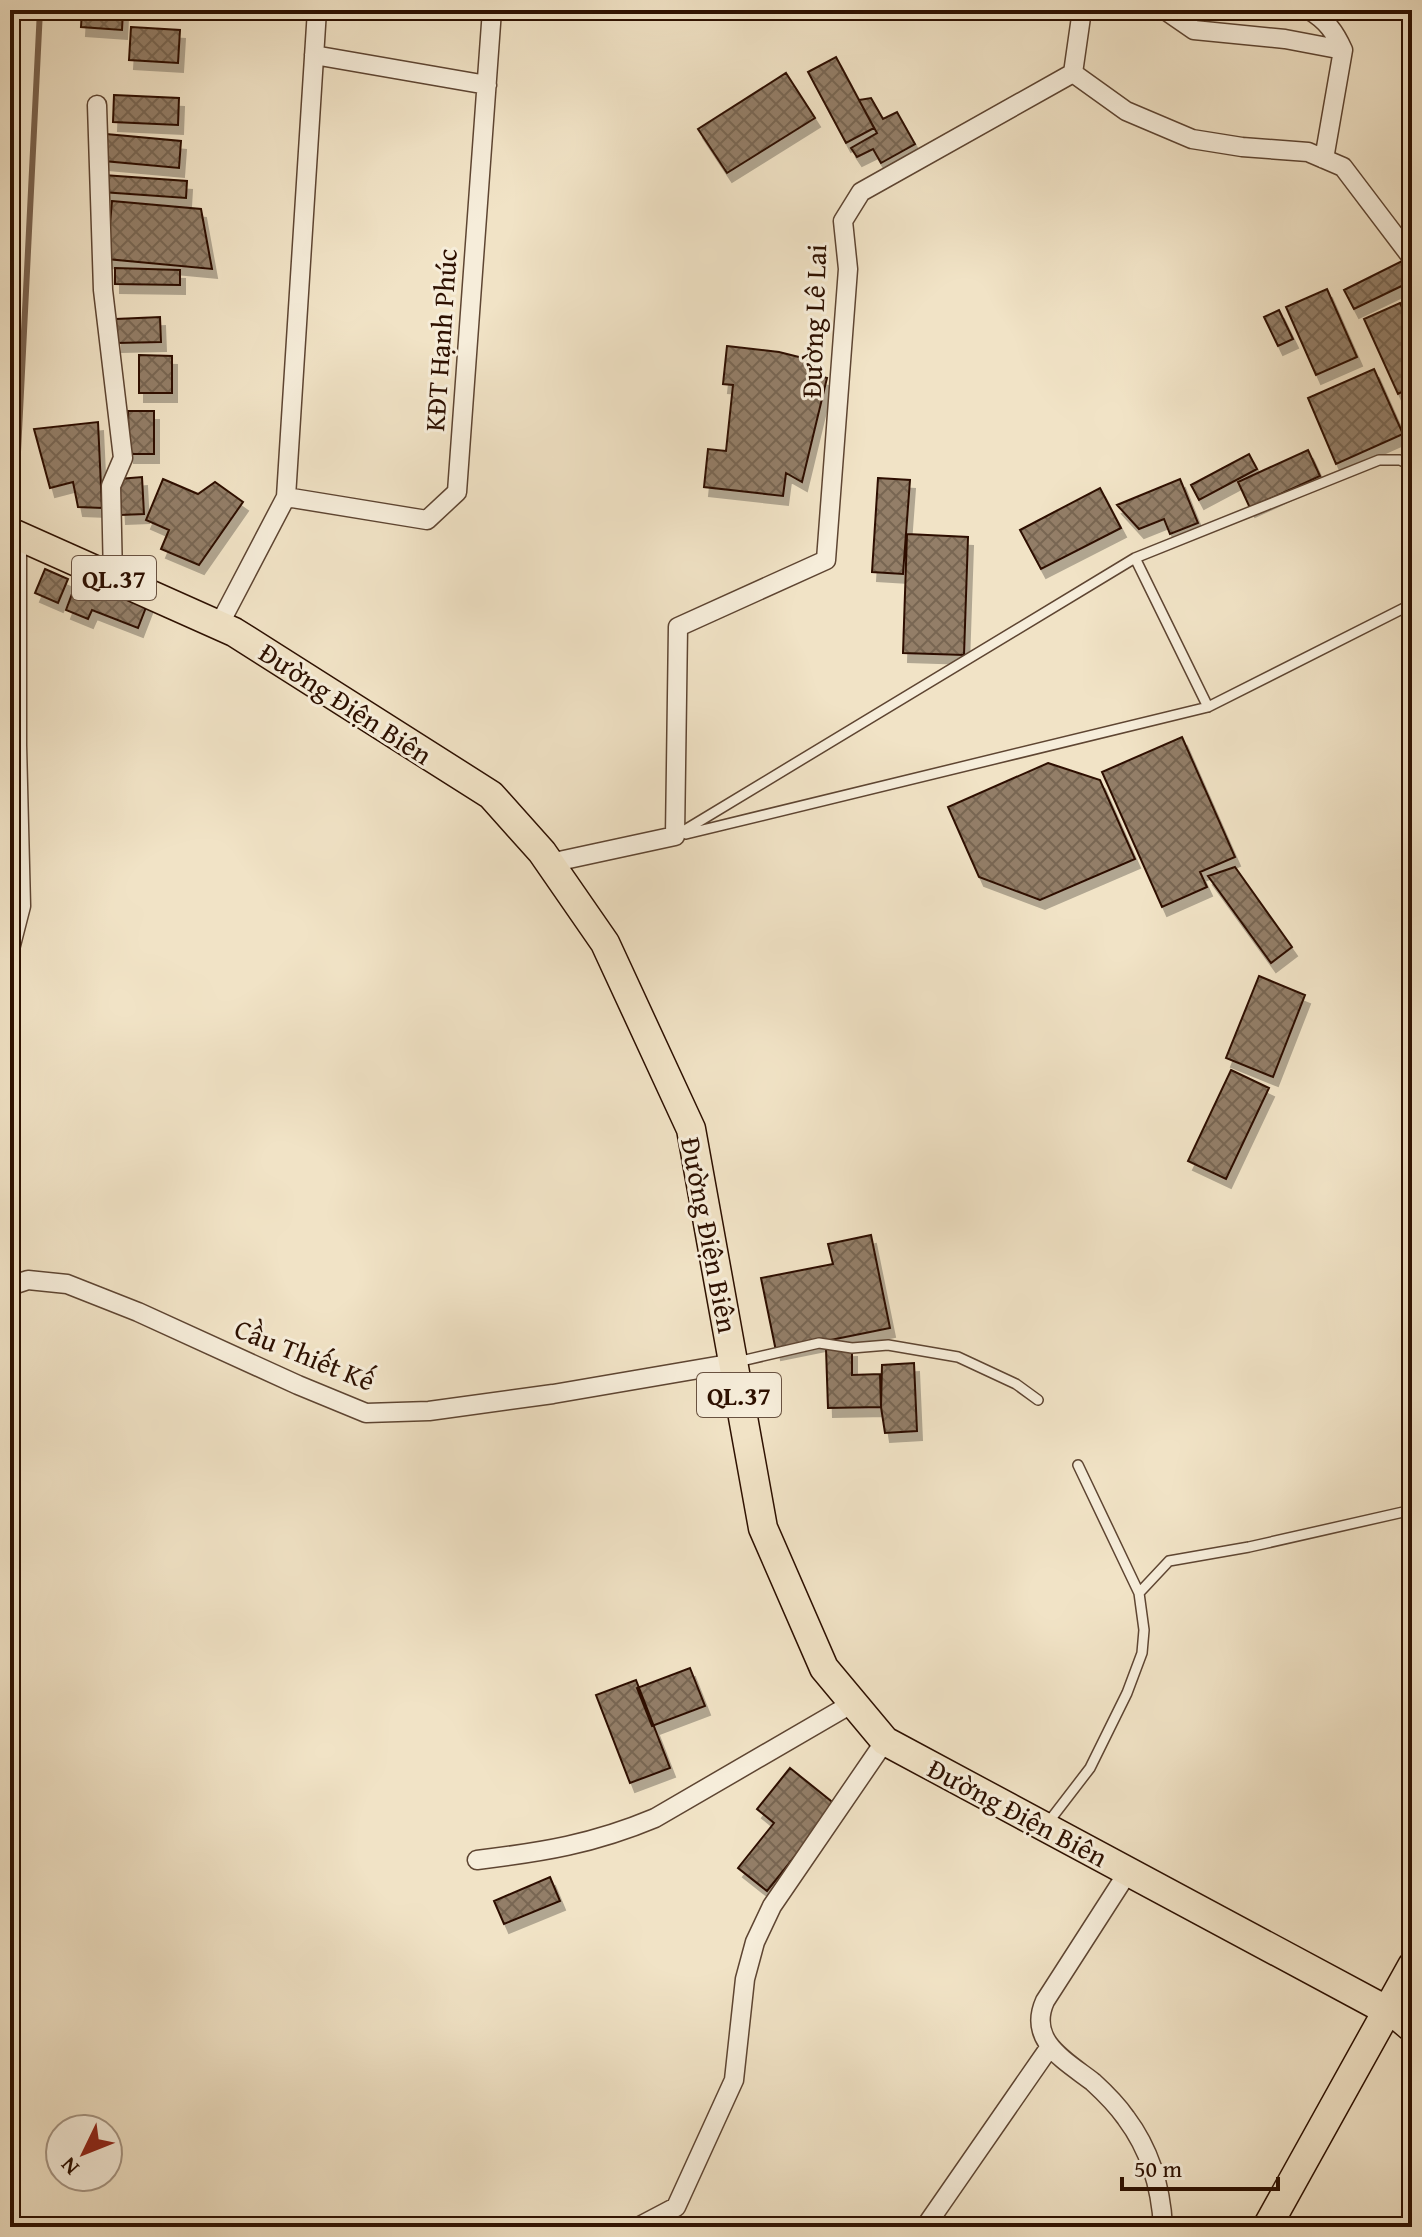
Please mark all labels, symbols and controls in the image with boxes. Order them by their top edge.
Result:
street label: Đường Lê Lai [790,243,836,399]
street label: KĐT Hạnh Phúc [413,247,467,433]
road number: QL.37 [72,556,156,600]
street label: Đường Điện Biên [252,632,441,774]
street label: Đường Điện Biên [671,1134,749,1337]
street label: Cầu Thiết Kế [229,1307,381,1401]
road number: QL.37 [697,1373,781,1417]
street label: Đường Điện Biên [921,1747,1116,1877]
north arrow [44,2113,124,2193]
scale bar [1122,2141,1278,2191]
text: N [52,2150,86,2183]
text: 50 m [1134,2151,1182,2186]

